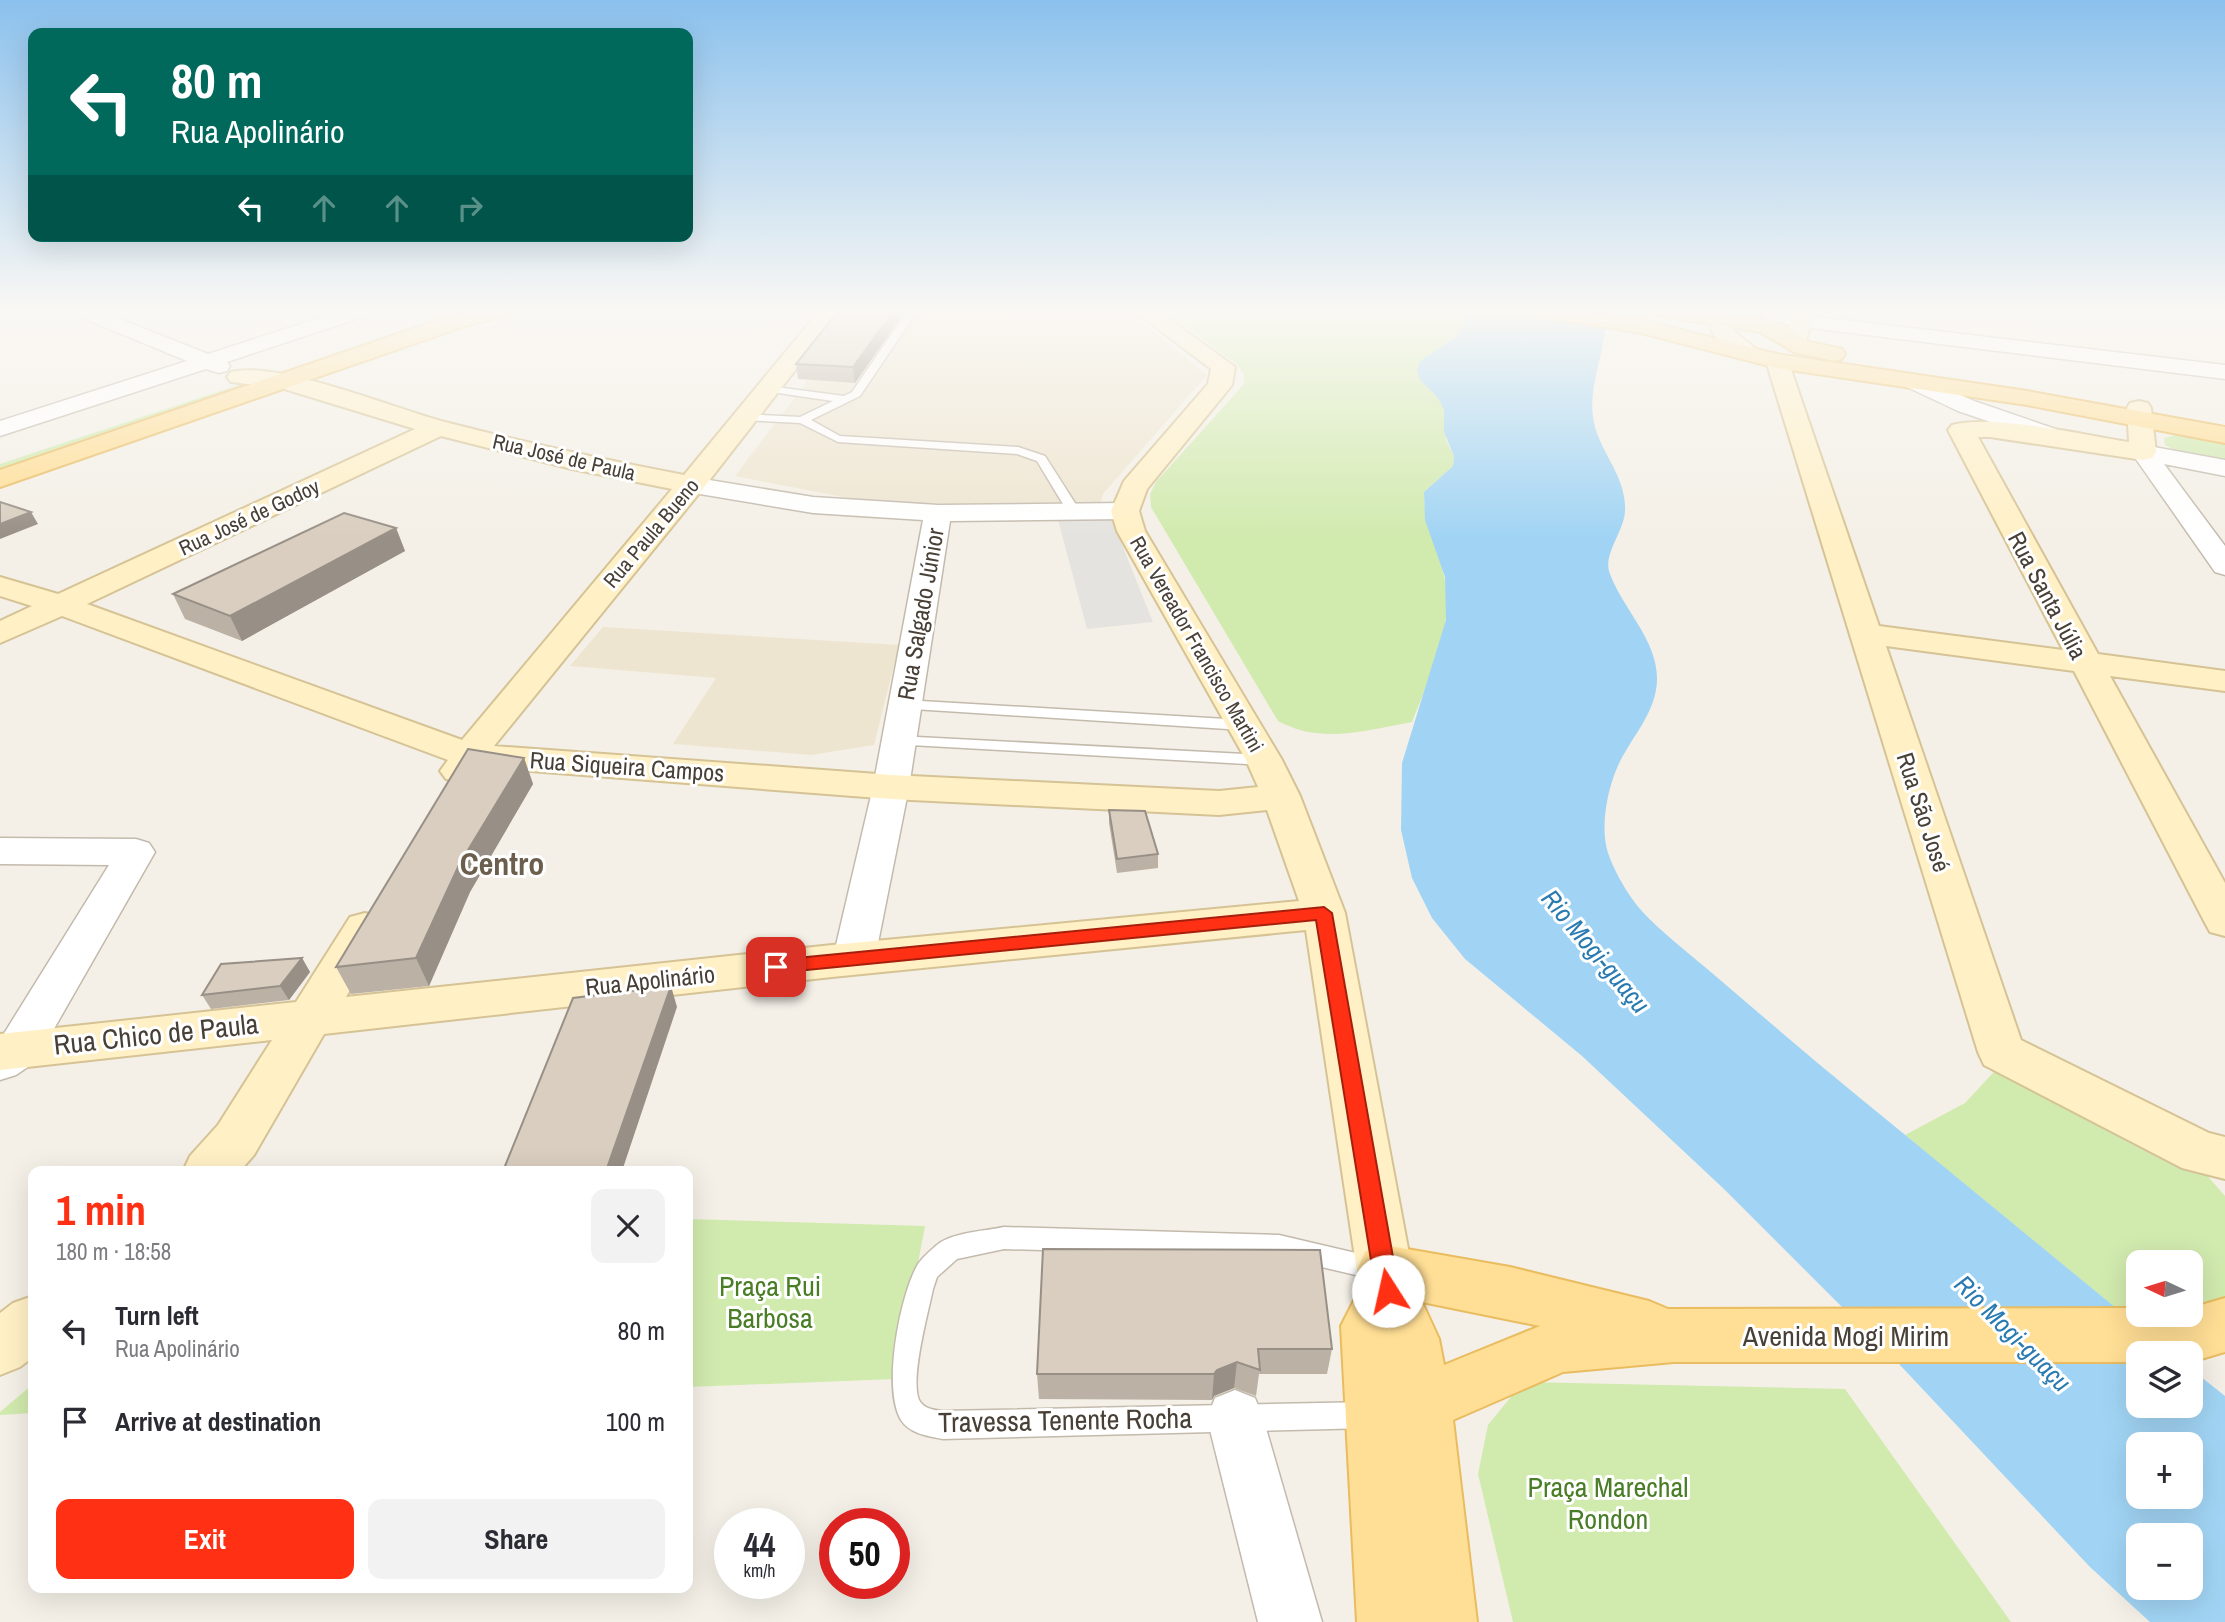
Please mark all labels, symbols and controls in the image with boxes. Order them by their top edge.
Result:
text: 80 m [171,47,263,113]
icon: left [56,56,147,147]
text: Rua Apolinário [171,110,345,153]
icon: left [232,189,270,227]
icon: ahead [305,189,343,227]
icon: ahead [378,189,416,227]
icon: right [451,189,489,227]
street label: Rua José de Paula [490,427,639,488]
street label: Rua José de Godoy [174,472,324,562]
street label: Rua Paula Bueno [597,472,705,594]
street label: Rua Salgado Júnior [889,525,951,702]
street label: Rua Santa Júlia [2001,526,2095,664]
street label: Rua Vereador Francisco Martini [1123,531,1271,757]
street label: Rua Siqueira Campos [529,743,725,789]
street label: Rua São José [1890,748,1958,876]
district label: Centro [460,842,544,885]
water label: Rio Mogi-guaçu [1534,882,1658,1020]
pin [746,937,806,997]
icon: arrive [757,948,795,986]
street label: Rua Apolinário [584,957,716,1003]
street label: Rua Chico de Paula [52,1004,260,1064]
text: 1 min [56,1182,146,1238]
button: close [591,1189,665,1263]
text: 180 m · 18:58 [56,1236,171,1267]
north arrow [2126,1250,2203,1326]
map controls [2126,1250,2203,1600]
position arrow [1351,1254,1425,1328]
park label: Praça Rui Barbosa [719,1267,821,1337]
water label: Rio Mogi-guaçu [1947,1267,2079,1399]
text: Turn left [115,1298,199,1333]
icon: left [56,1312,94,1350]
text: 80 m [618,1313,665,1348]
street label: Avenida Mogi Mirim [1742,1317,1949,1355]
text: Rua Apolinário [115,1333,240,1364]
button: layers [2126,1341,2203,1418]
street label: Travessa Tenente Rocha [938,1399,1193,1441]
icon: arrive [56,1403,94,1441]
text: Arrive at destination [115,1404,321,1439]
text: 100 m [606,1404,665,1439]
button: + [2126,1432,2203,1509]
park label: Praça Marechal Rondon [1528,1468,1688,1538]
button: Exit [56,1499,354,1579]
button: Share [368,1499,665,1579]
speed limit sign: 50 [819,1508,910,1599]
text: 44 [744,1521,775,1568]
button: − [2126,1523,2203,1600]
text: km/h [744,1558,776,1583]

